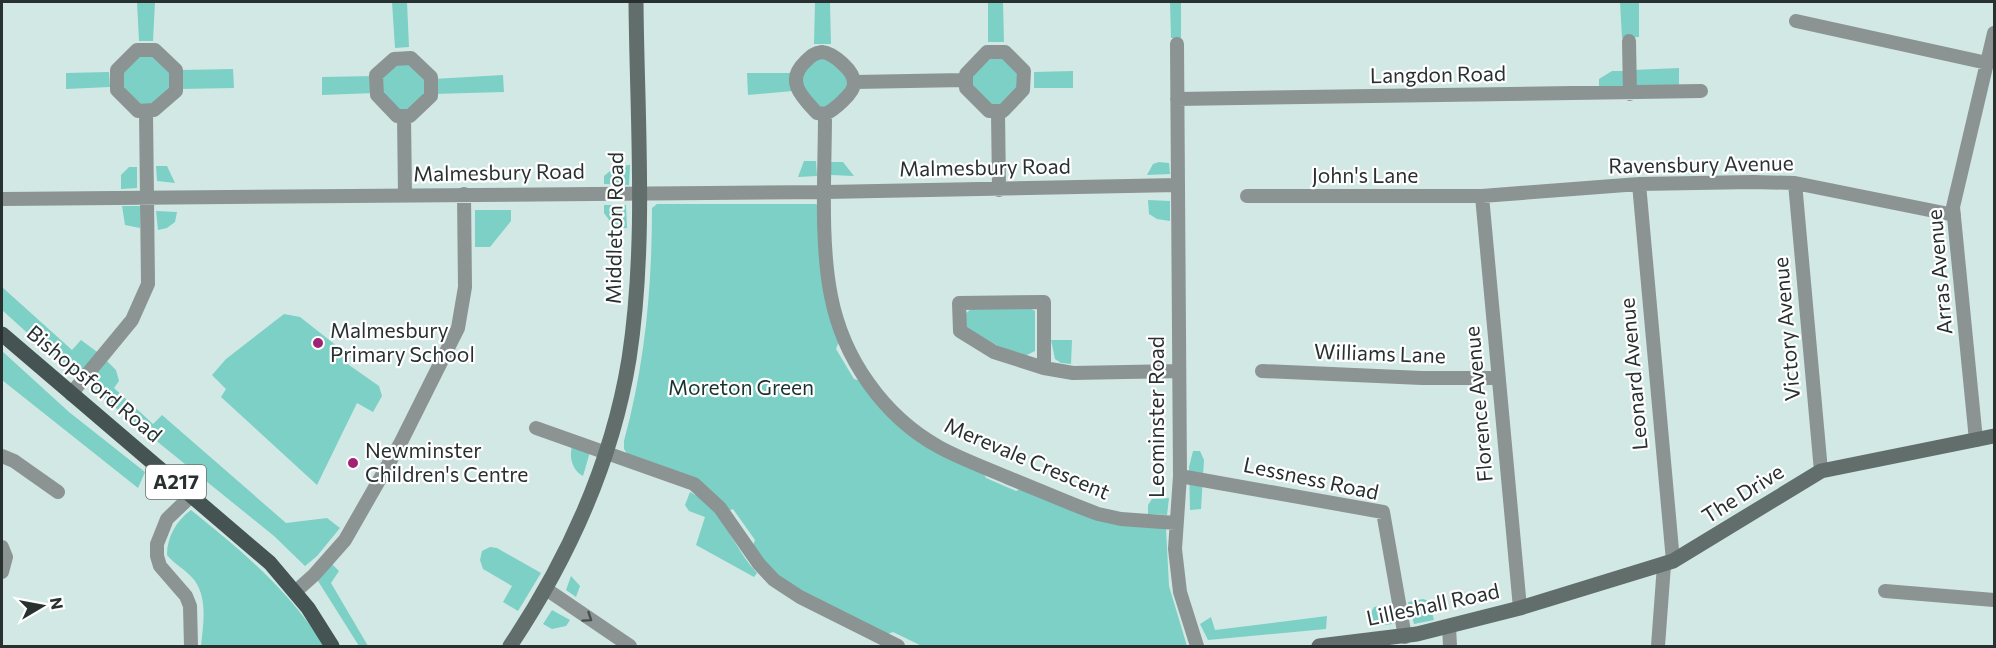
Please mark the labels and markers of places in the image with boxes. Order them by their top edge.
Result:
place label: Malmesbury Primary School [330,317,475,366]
marker: Malmesbury Primary School [311,336,325,350]
place label: Newminster Children's Centre [365,437,528,486]
marker: Newminster Children's Centre [346,456,360,470]

